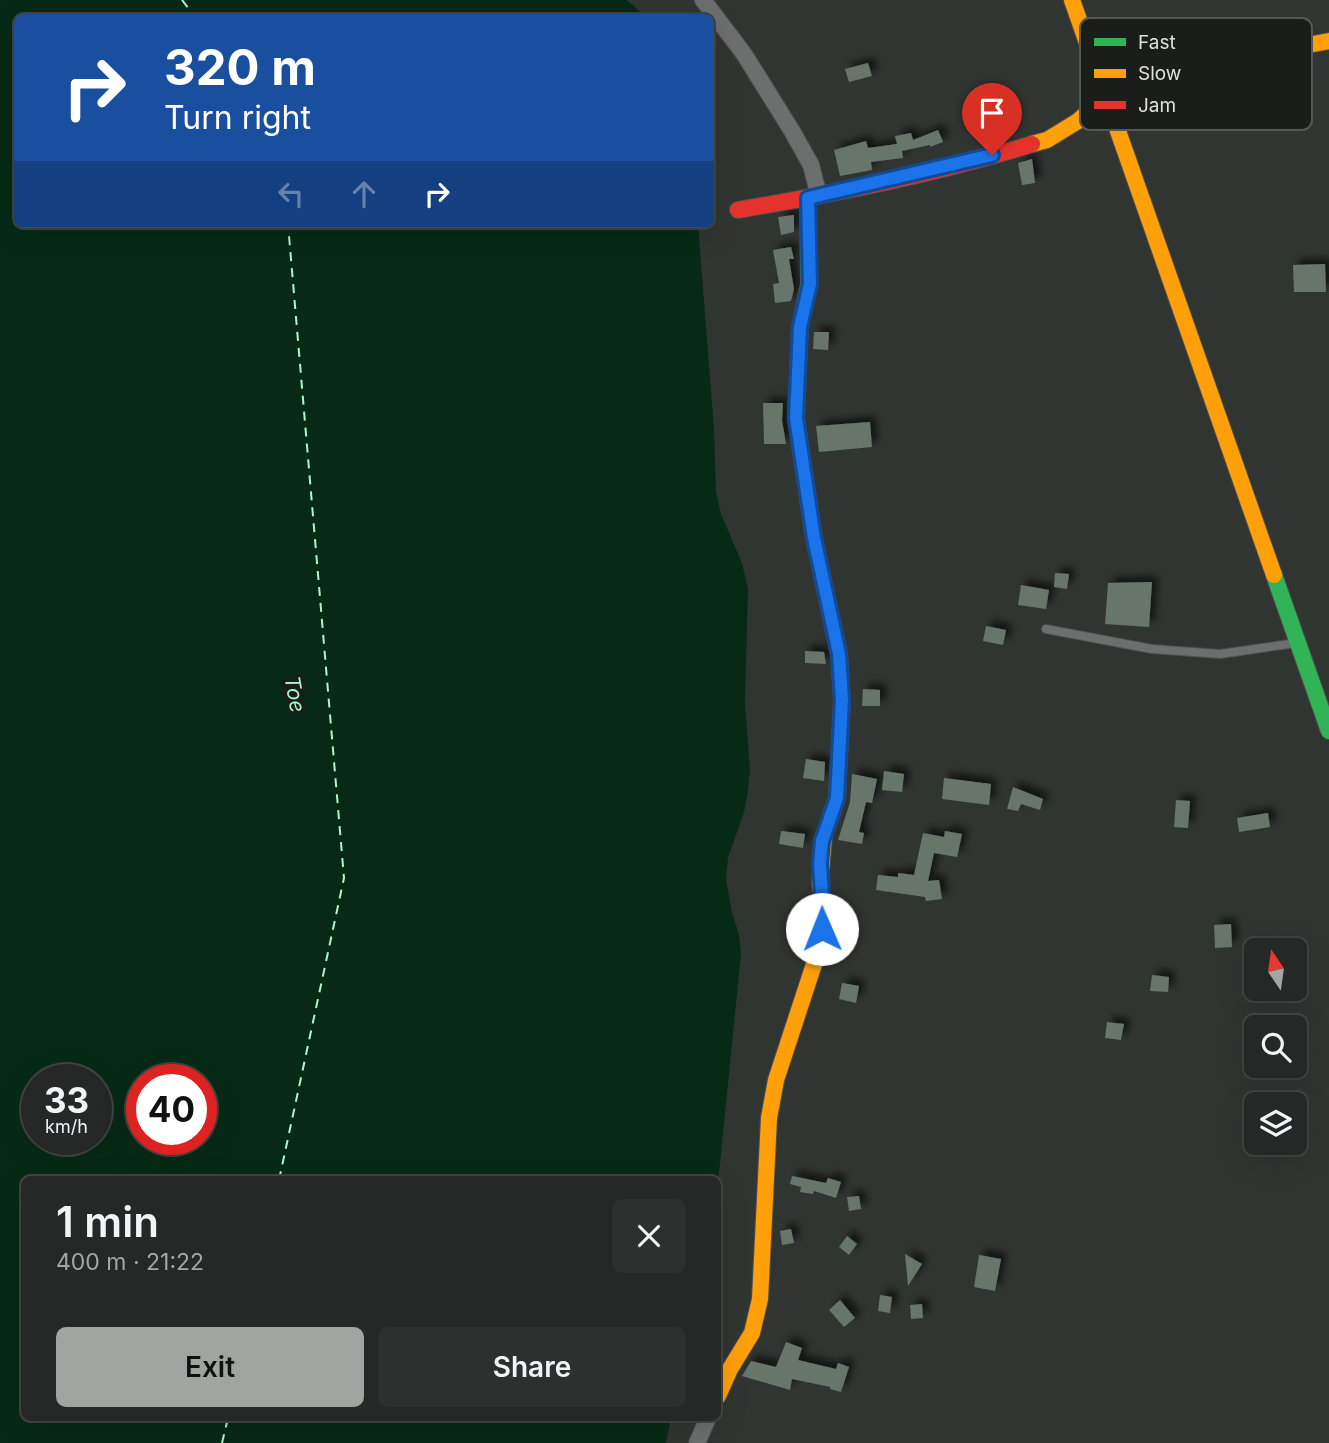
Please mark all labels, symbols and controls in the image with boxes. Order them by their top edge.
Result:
legend [1080,18,1312,130]
text: Fast [1138,31,1176,54]
text: 320 m [164,38,316,97]
icon: right [49,42,140,133]
text: Slow [1138,62,1181,85]
pin [962,83,1022,155]
icon: arrive [973,94,1011,132]
text: Jam [1138,94,1176,117]
text: Turn right [164,98,311,137]
icon: left [272,175,310,213]
icon: ahead [345,175,383,213]
icon: right [418,175,456,213]
water label: Toe [280,674,310,714]
position arrow [785,892,859,966]
north arrow [1244,938,1307,1001]
map controls [1244,938,1307,1155]
button: search [1244,1015,1307,1078]
speed limit sign: 40 [126,1064,217,1155]
text: 33 [44,1079,89,1121]
button: layers [1244,1092,1307,1155]
text: km/h [45,1116,88,1137]
text: 1 min [56,1196,159,1247]
button: close [612,1199,686,1273]
text: 400 m · 21:22 [56,1248,204,1276]
button: Exit [56,1327,364,1407]
button: Share [378,1327,686,1407]

